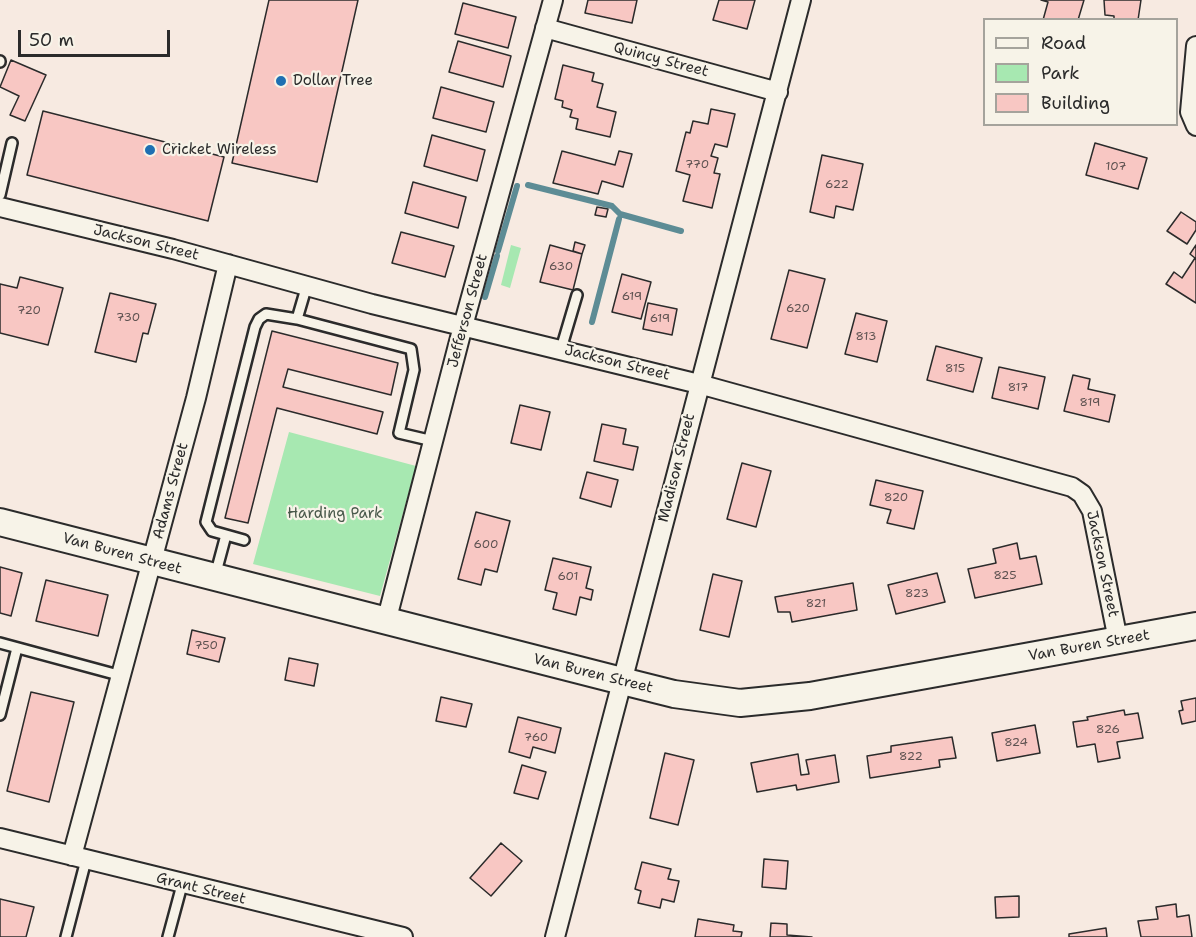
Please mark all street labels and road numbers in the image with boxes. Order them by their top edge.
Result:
street label: Quincy Street [612,39,710,81]
street label: Jackson Street [91,221,201,265]
street label: Jefferson Street [444,252,492,370]
street label: Jackson Street [562,341,672,385]
street label: Madison Street [655,412,699,524]
street label: Adams Street [149,441,193,541]
street label: Jackson Street [1082,509,1122,619]
street label: Van Buren Street [60,529,184,579]
street label: Van Buren Street [1027,626,1151,666]
street label: Van Buren Street [531,650,655,698]
street label: Grant Street [154,869,248,909]

